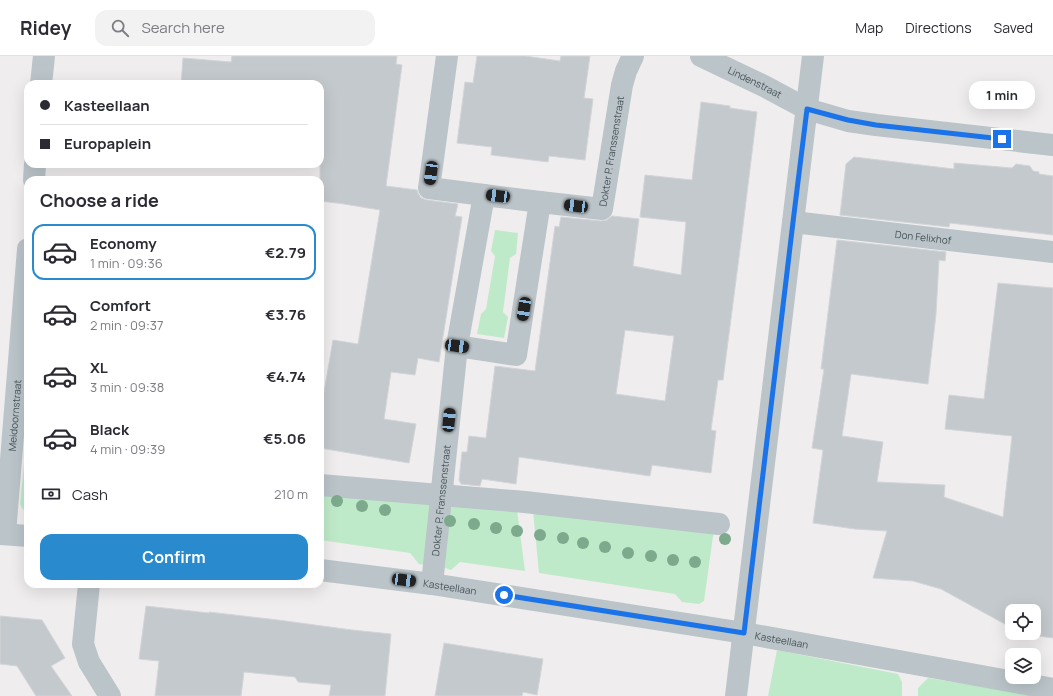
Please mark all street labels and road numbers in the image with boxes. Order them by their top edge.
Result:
street label: Lindenstraat [726,63,785,101]
street label: Dokter P. Franssenstraat [596,95,627,207]
street label: Don Felixhof [894,227,953,247]
street label: Meidoornstraat [5,379,24,452]
street label: Dokter P. Franssenstraat [428,444,454,557]
street label: Kasteellaan [422,576,478,598]
street label: Kasteellaan [754,628,810,652]

